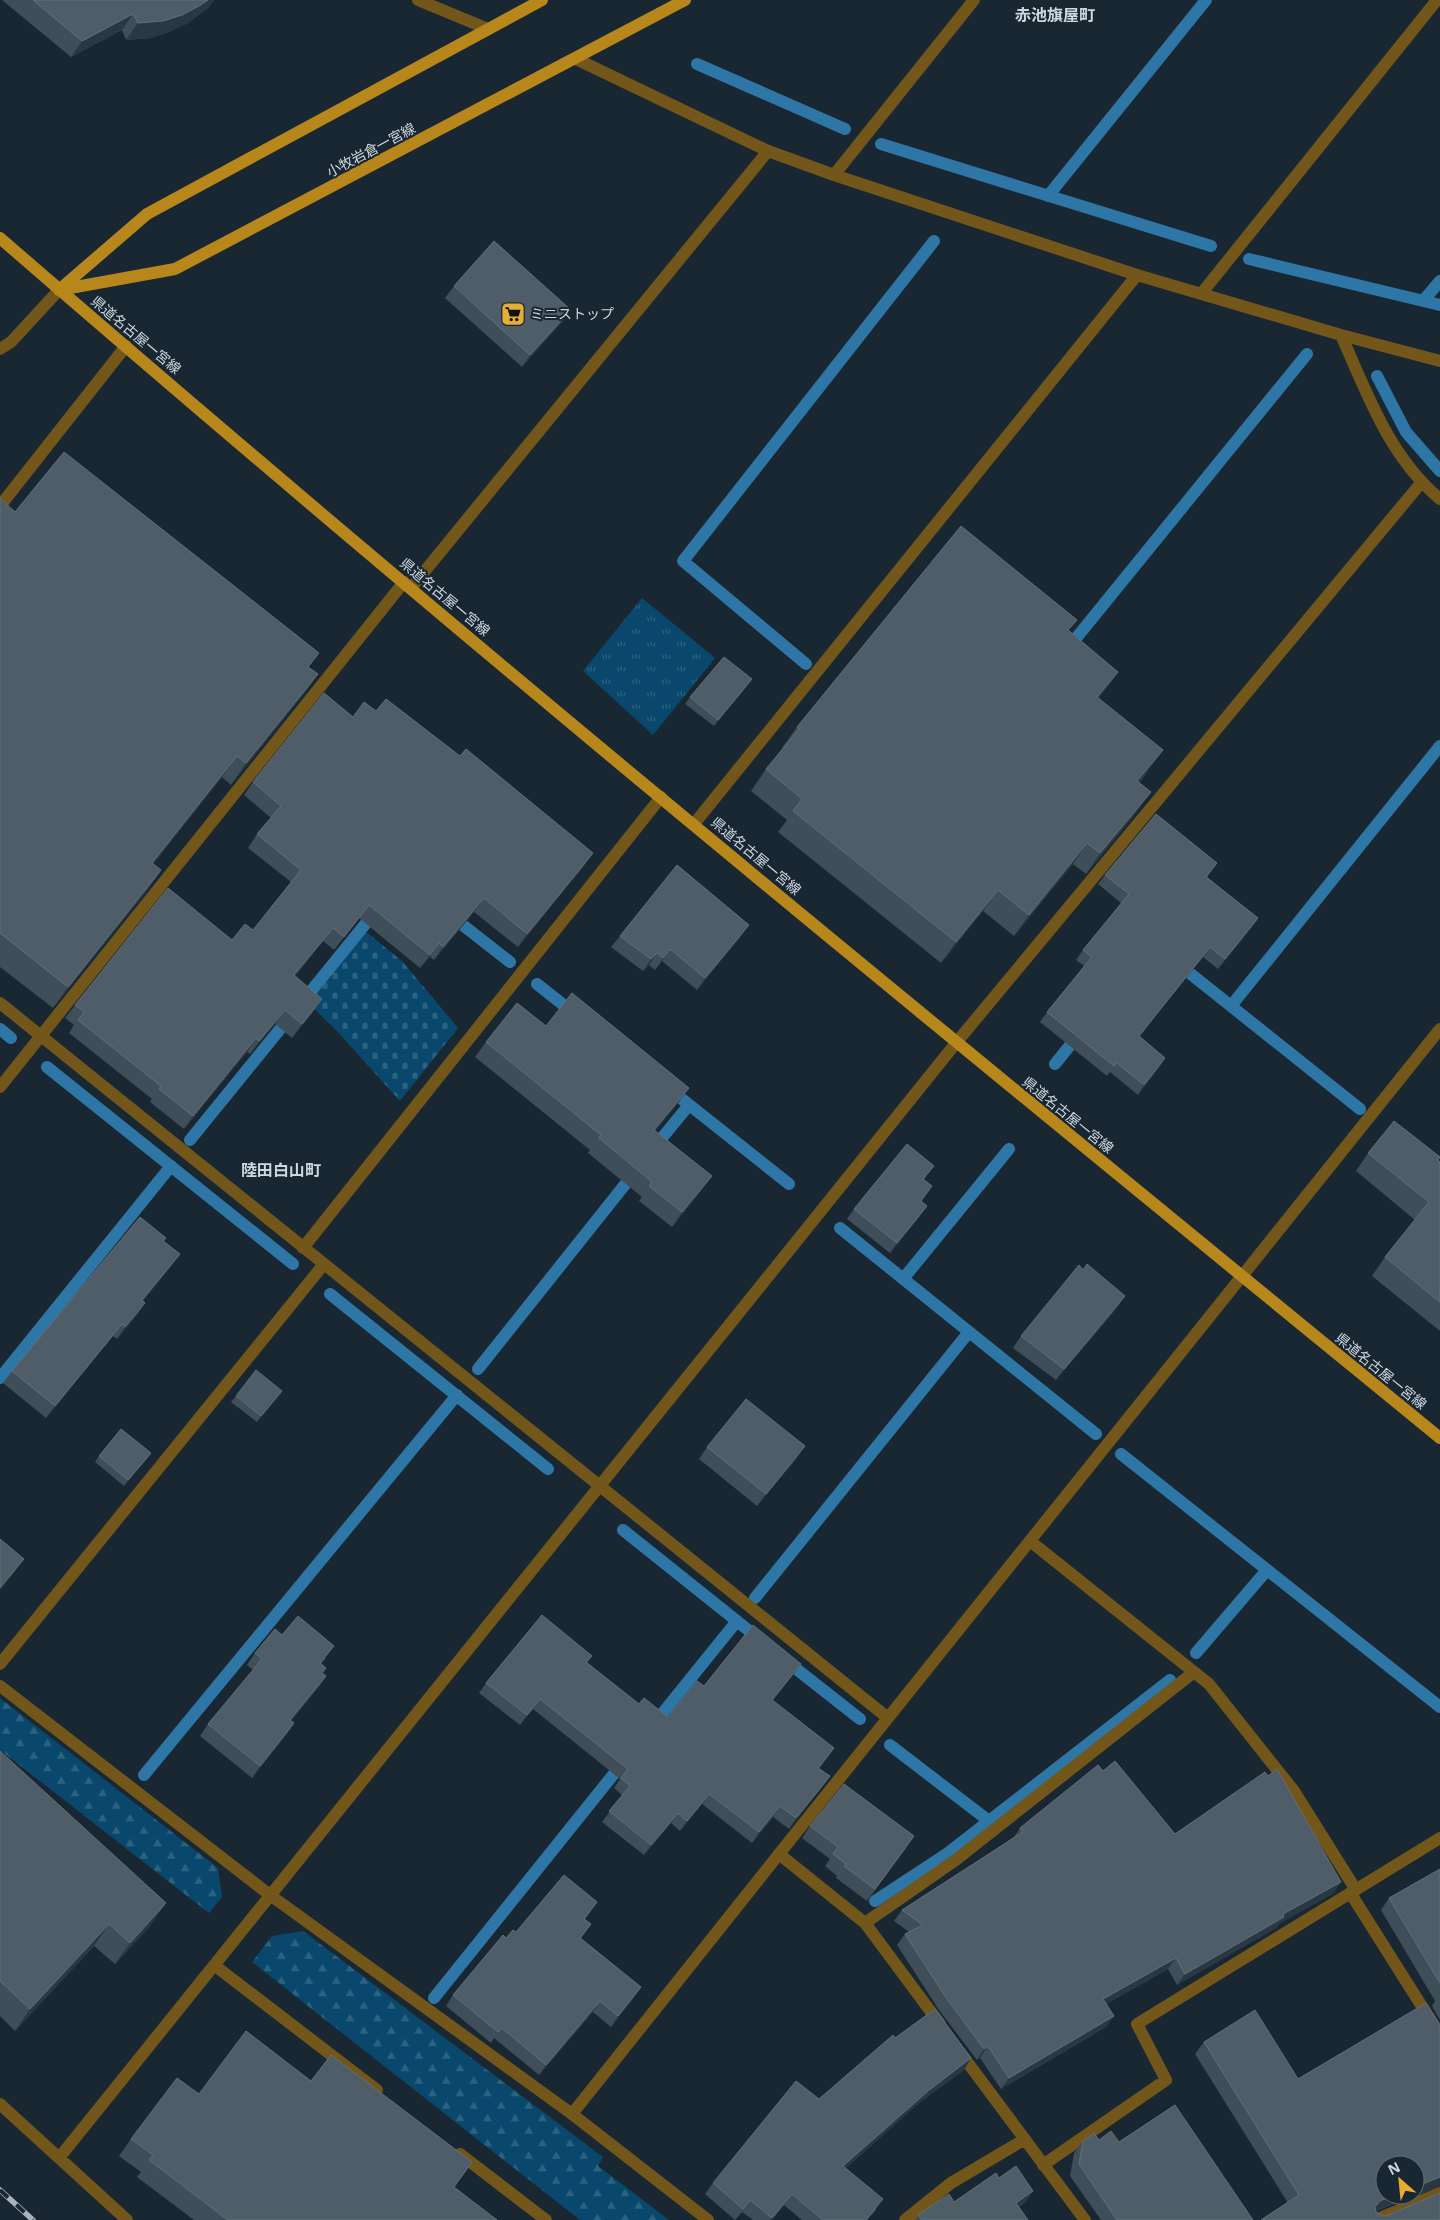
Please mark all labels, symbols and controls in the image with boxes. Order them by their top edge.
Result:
district label: 赤池旗屋町 [1015,4,1095,26]
street label: 小牧岩倉一宮線 [323,118,418,181]
street label: 県道名古屋一宮線 [87,291,185,378]
supermarket icon: ミニストップ [500,301,526,327]
place label: ミニストップ [530,304,614,323]
street label: 県道名古屋一宮線 [396,553,494,640]
street label: 県道名古屋一宮線 [707,812,805,899]
street label: 県道名古屋一宮線 [1019,1072,1118,1157]
district label: 陸田白山町 [241,1159,321,1181]
street label: 県道名古屋一宮線 [1332,1328,1431,1413]
north arrow [1375,2155,1425,2205]
text: N [1384,2157,1403,2179]

